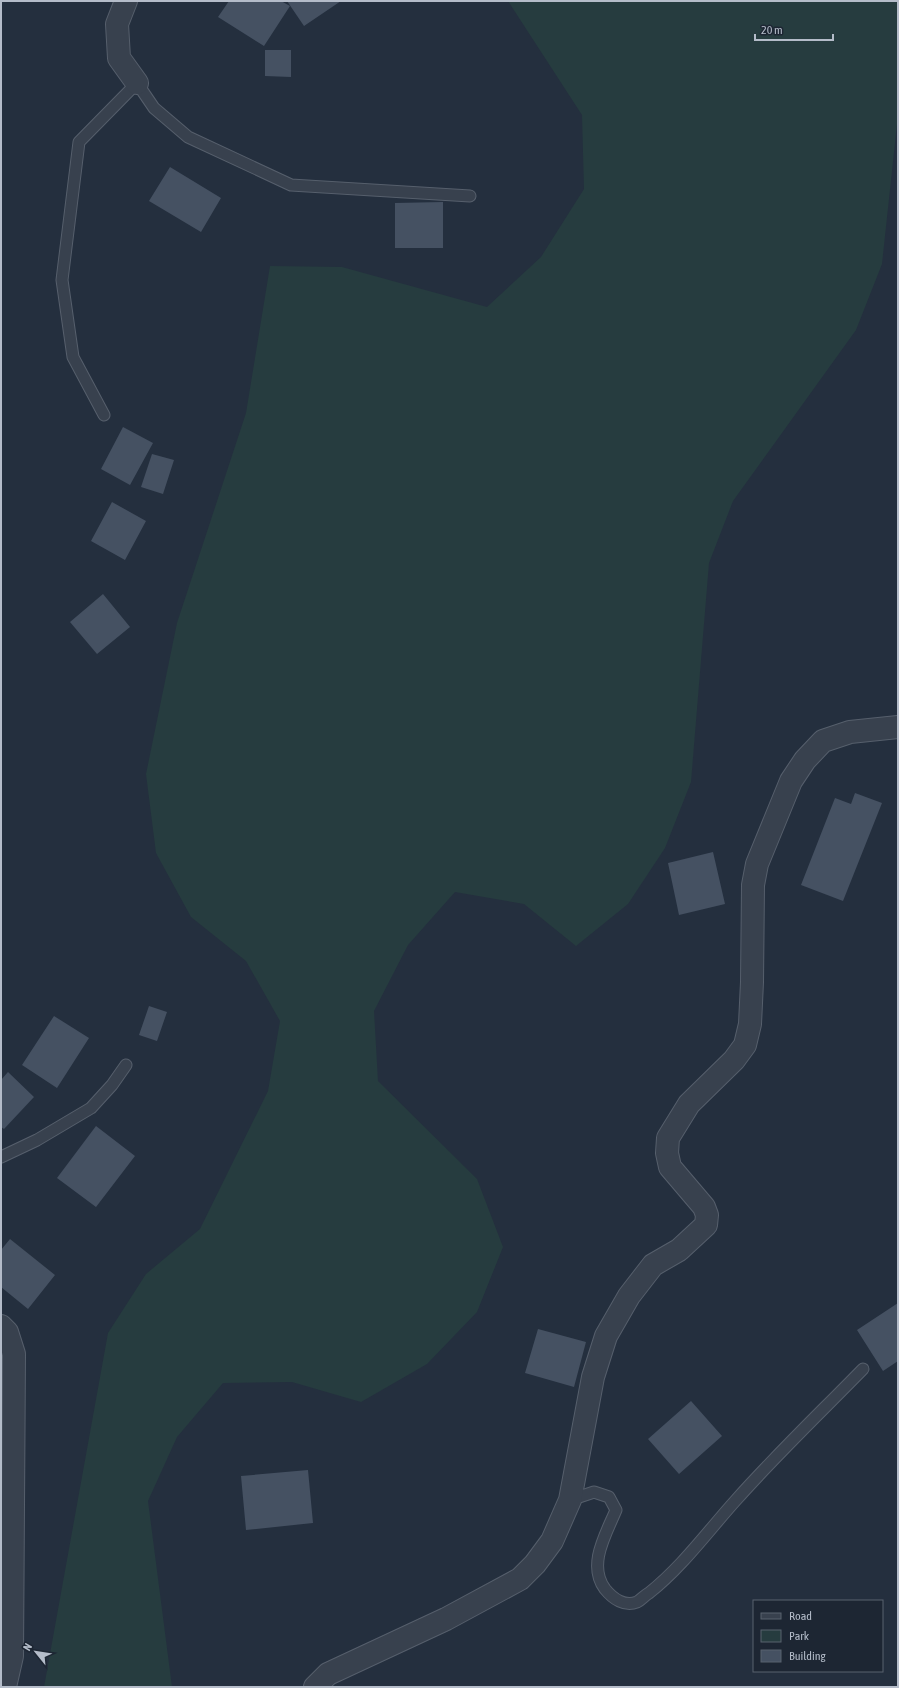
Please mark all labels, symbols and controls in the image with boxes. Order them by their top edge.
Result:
scale bar [755,16,833,42]
text: 20 m [761,23,783,37]
legend [753,1600,883,1672]
text: Road [789,1609,812,1623]
text: Park [789,1629,810,1643]
north arrow [16,1632,56,1672]
text: N [21,1641,34,1653]
text: Building [789,1649,827,1663]

